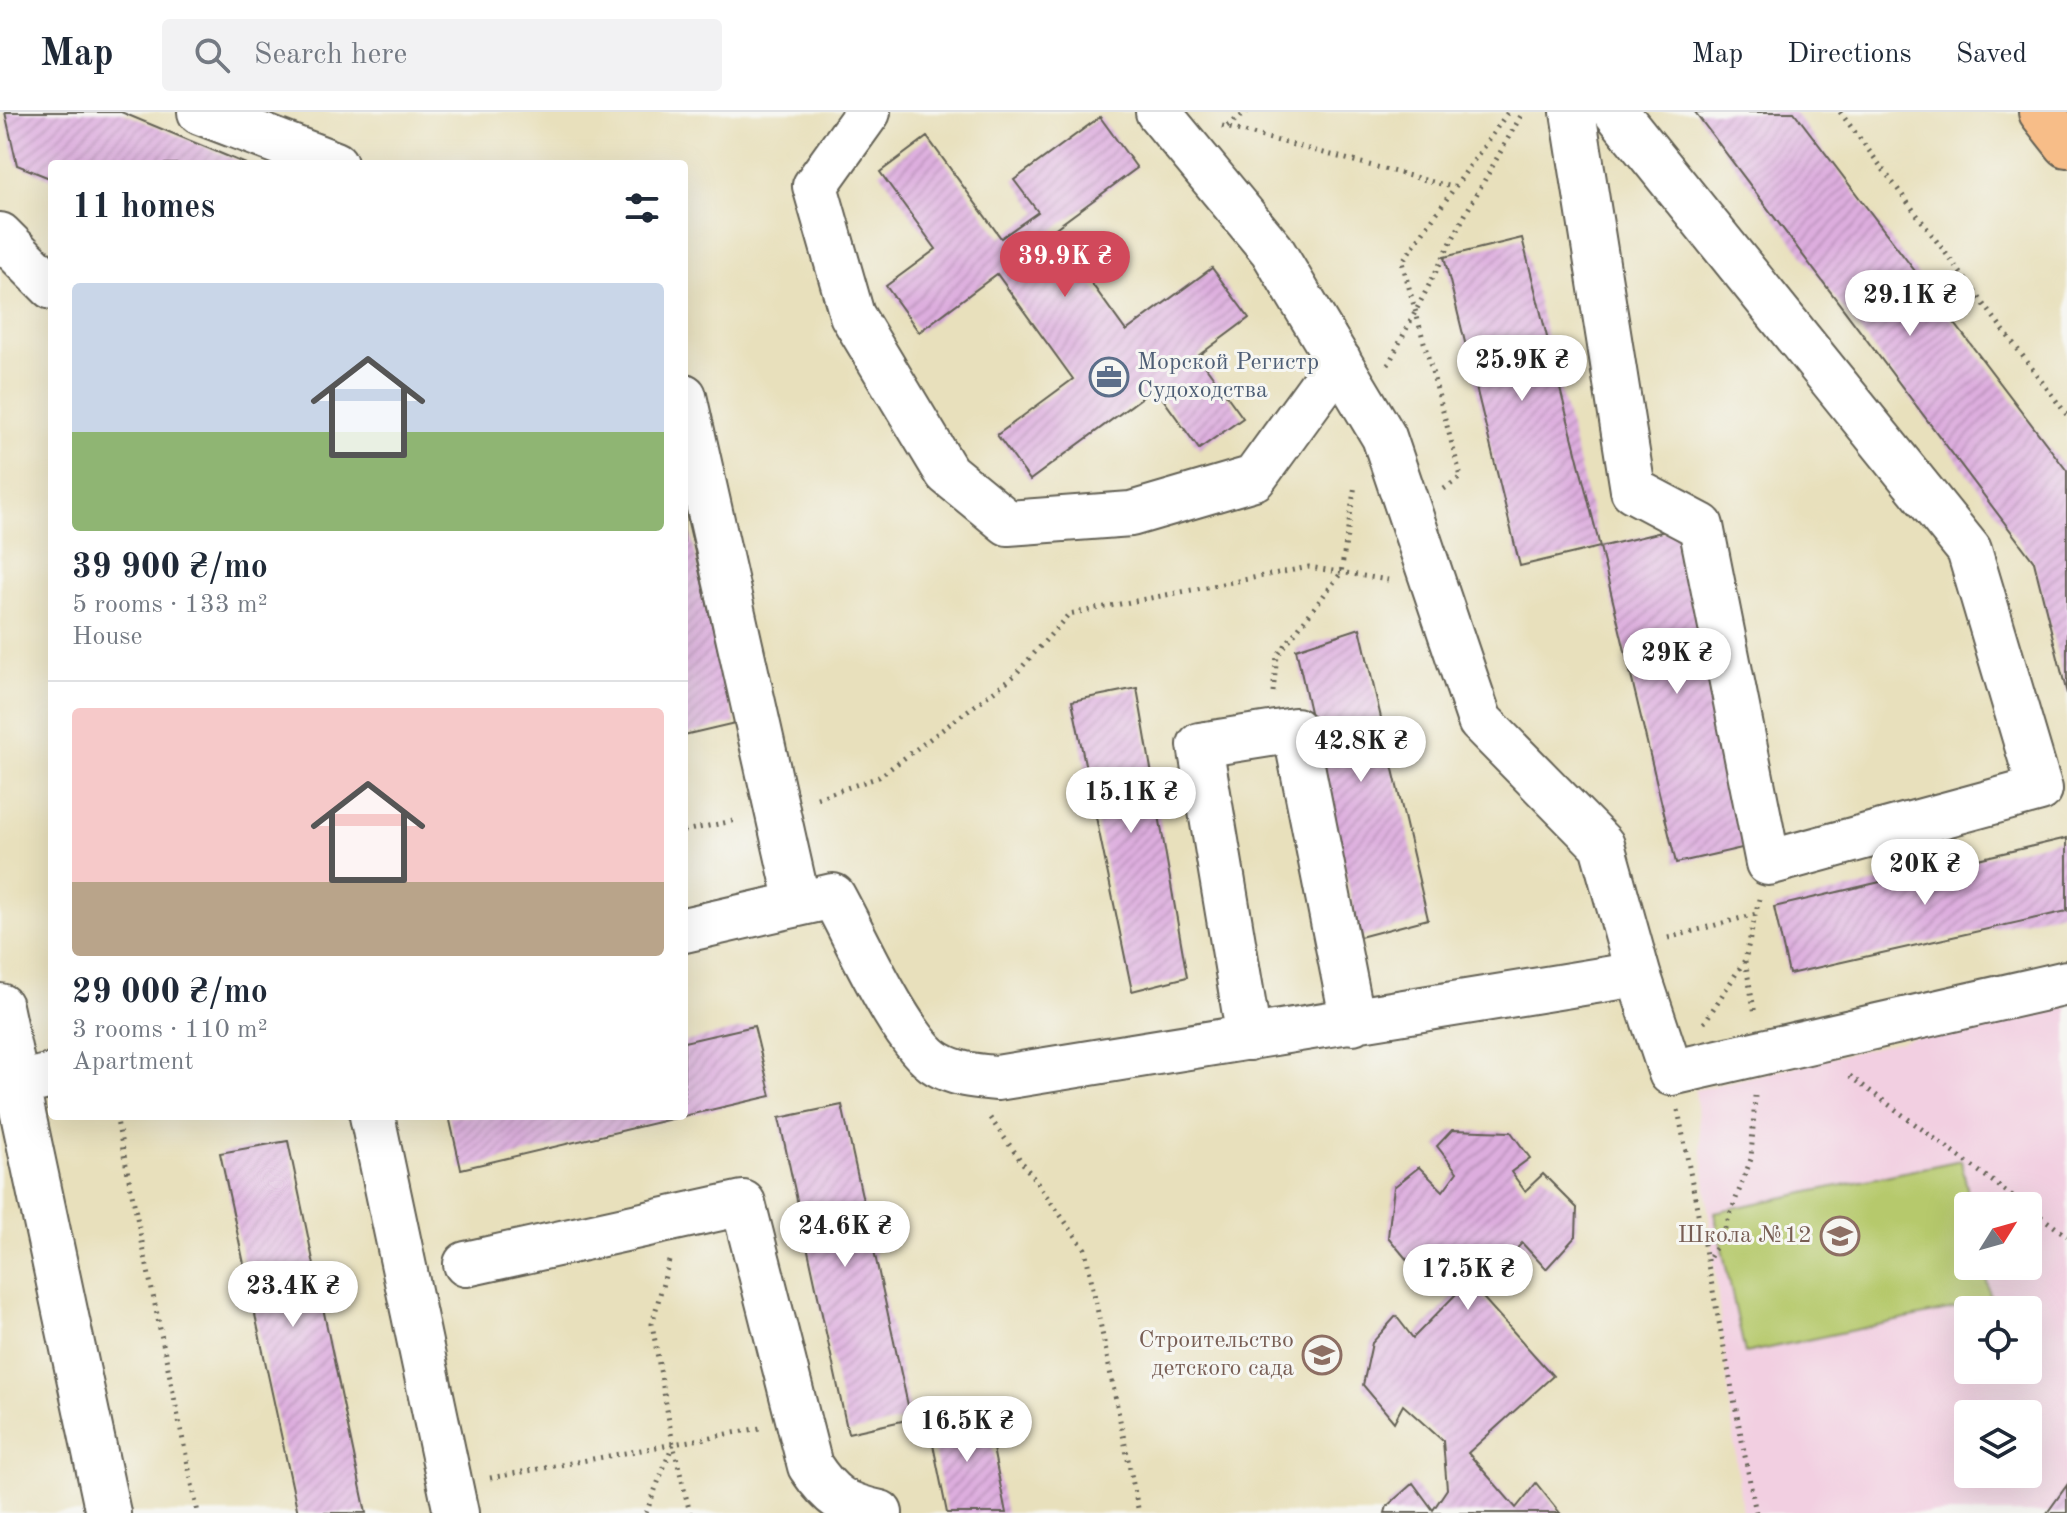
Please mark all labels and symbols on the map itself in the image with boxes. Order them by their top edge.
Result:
pin: 39.9K ₴ [991,231,1139,299]
pin: 29.1K ₴ [1836,270,1984,338]
pin: 25.9K ₴ [1448,335,1596,403]
place label: Морской Регистр Судоходства [1137,351,1319,403]
office icon: Морской Регистр Судоходства [1088,356,1130,398]
pin: 29K ₴ [1621,628,1733,696]
pin: 42.8K ₴ [1287,716,1435,784]
pin: 15.1K ₴ [1057,767,1205,835]
pin: 20K ₴ [1869,839,1981,907]
north arrow [1954,1192,2042,1280]
pin: 24.6K ₴ [771,1201,919,1269]
school or university icon: Школа №12 [1819,1215,1861,1257]
place label: Школа №12 [1677,1224,1812,1248]
pin: 17.5K ₴ [1394,1244,1542,1312]
pin: 23.4K ₴ [219,1261,367,1329]
place label: Строительство детского сада [1138,1329,1294,1381]
school or university icon: Строительство детского сада [1301,1334,1343,1376]
pin: 16.5K ₴ [893,1396,1041,1464]

